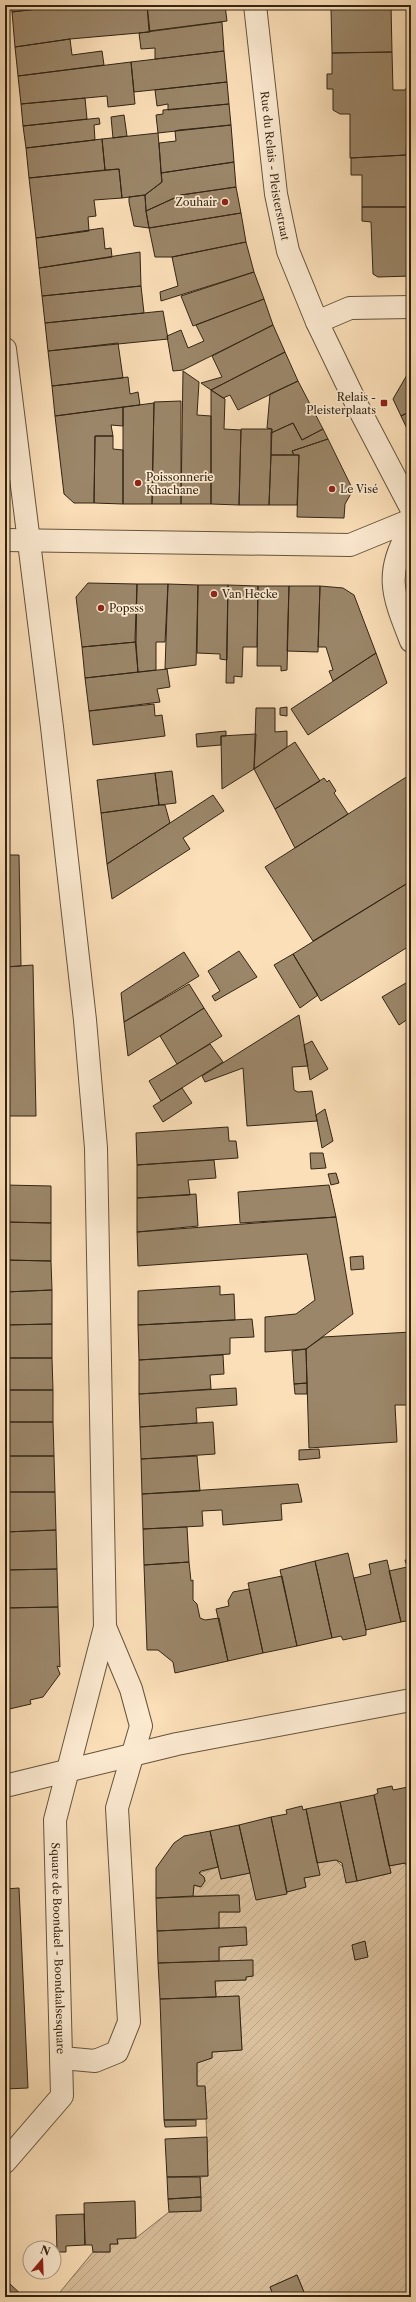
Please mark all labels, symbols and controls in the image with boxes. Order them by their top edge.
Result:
street label: Rue du Relais - Pleisterstraat [258,90,293,242]
place label: Zouhair [175,195,217,209]
marker: Zouhair [220,197,230,207]
place label: Relais - Pleisterplaats [306,390,376,417]
marker: Relais - Pleisterplaats [379,398,389,408]
place label: Poissonnerie Khachane [146,470,213,497]
marker: Poissonnerie Khachane [133,478,143,488]
place label: Le Visé [340,482,378,496]
marker: Le Visé [327,484,337,494]
place label: Van Hecke [221,587,278,601]
marker: Van Hecke [209,589,219,599]
place label: Popsss [109,601,144,615]
marker: Popsss [96,603,106,613]
street label: Square de Boondael - Boondaalsesquare [49,1842,68,2054]
north arrow [22,2240,62,2280]
text: N [38,2242,52,2259]

